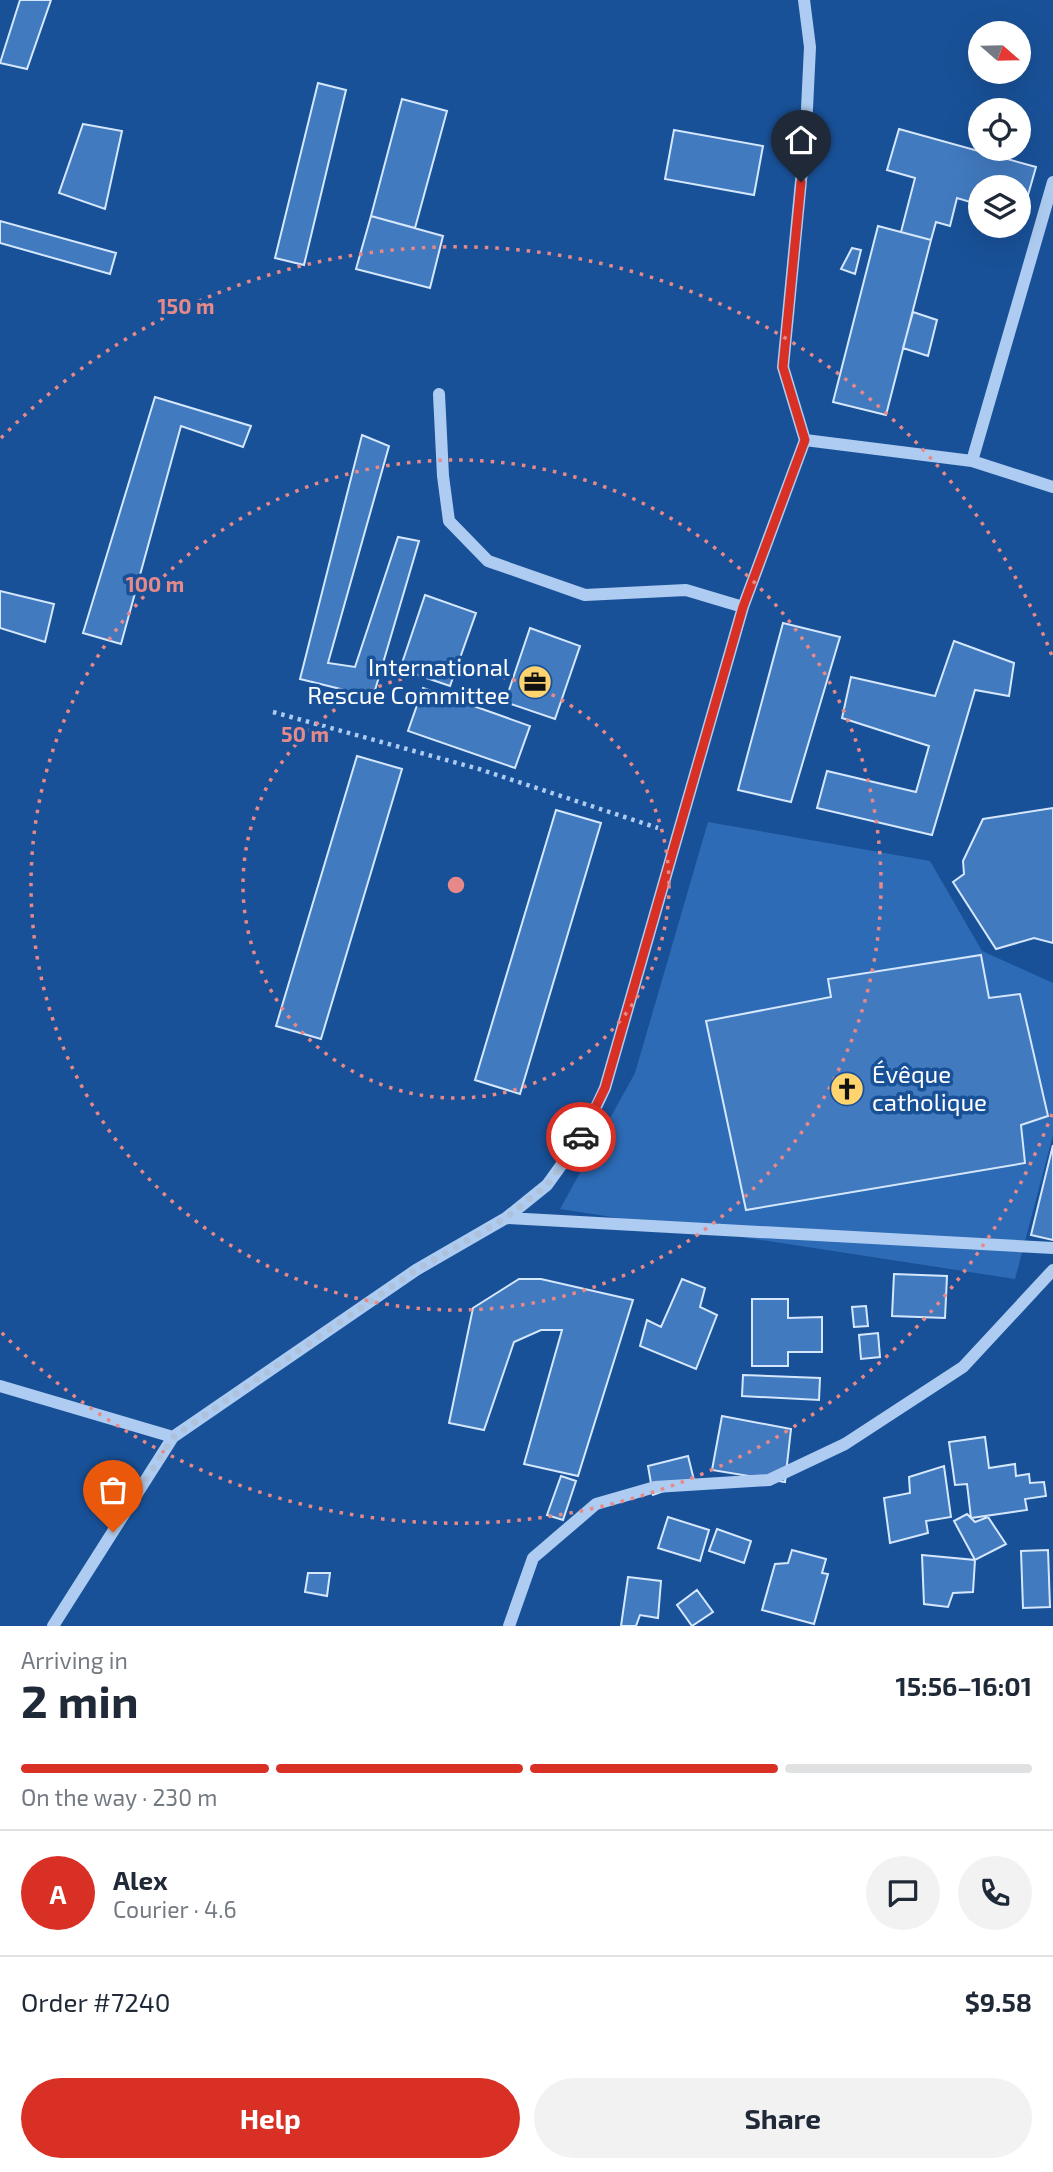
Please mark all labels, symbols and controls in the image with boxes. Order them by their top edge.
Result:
north arrow [968,21,1031,84]
map controls [968,21,1031,238]
button: locate [968,98,1031,161]
pin [771,110,831,182]
icon: home [782,121,820,159]
button: layers [968,175,1031,238]
text: 150 m [158,293,214,318]
text: 100 m [126,571,184,596]
place label: International Rescue Committee [307,652,510,709]
office icon: International Rescue Committee [516,663,554,701]
text: 50 m [281,721,329,746]
centre of rings [444,873,468,897]
place label: Évêque catholique [872,1059,987,1116]
church icon: Évêque catholique [828,1070,866,1108]
courier [546,1102,616,1172]
icon: car [562,1118,600,1156]
pin [83,1460,143,1532]
icon: bag [94,1471,132,1509]
text: Arriving in [21,1646,128,1674]
text: 15:56–16:01 [895,1670,1032,1701]
text: 2 min [21,1672,139,1727]
text: On the way · 230 m [21,1783,217,1811]
button: chat [866,1856,940,1930]
button: phone [958,1856,1032,1930]
text: Alex [113,1864,168,1895]
text: A [50,1878,66,1909]
text: Courier · 4.6 [113,1895,237,1923]
text: Order #7240 [21,1986,170,2017]
text: $9.58 [965,1986,1032,2017]
button: Help [21,2078,520,2158]
button: Share [534,2078,1032,2158]

